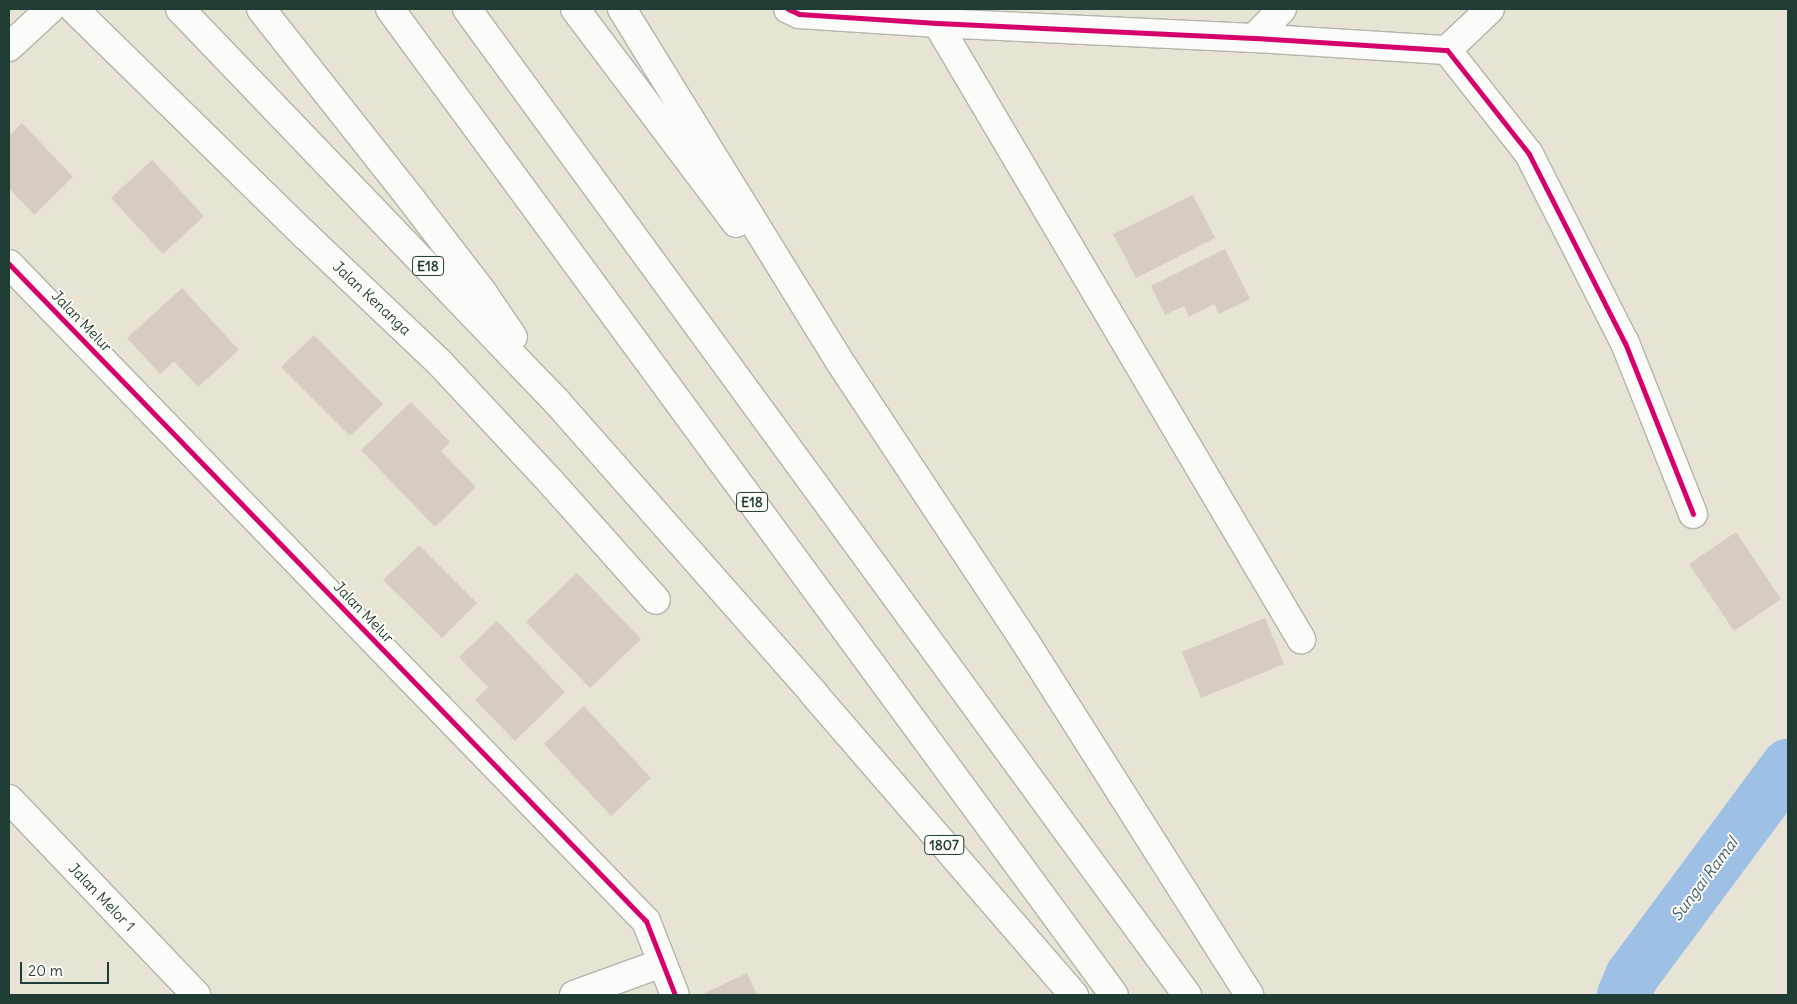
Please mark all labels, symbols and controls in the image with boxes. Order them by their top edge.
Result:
road number: E18 [412,255,444,278]
street label: Jalan Kenanga [329,257,415,339]
street label: Jalan Melur [48,286,116,356]
road number: E18 [736,491,768,514]
street label: Jalan Melur [330,577,398,647]
road number: 1807 [924,834,964,856]
water label: Sungai Ramal [1667,834,1741,924]
street label: Jalan Melor 1 [65,859,139,935]
scale bar [22,952,111,984]
text: 20 m [28,961,63,980]

